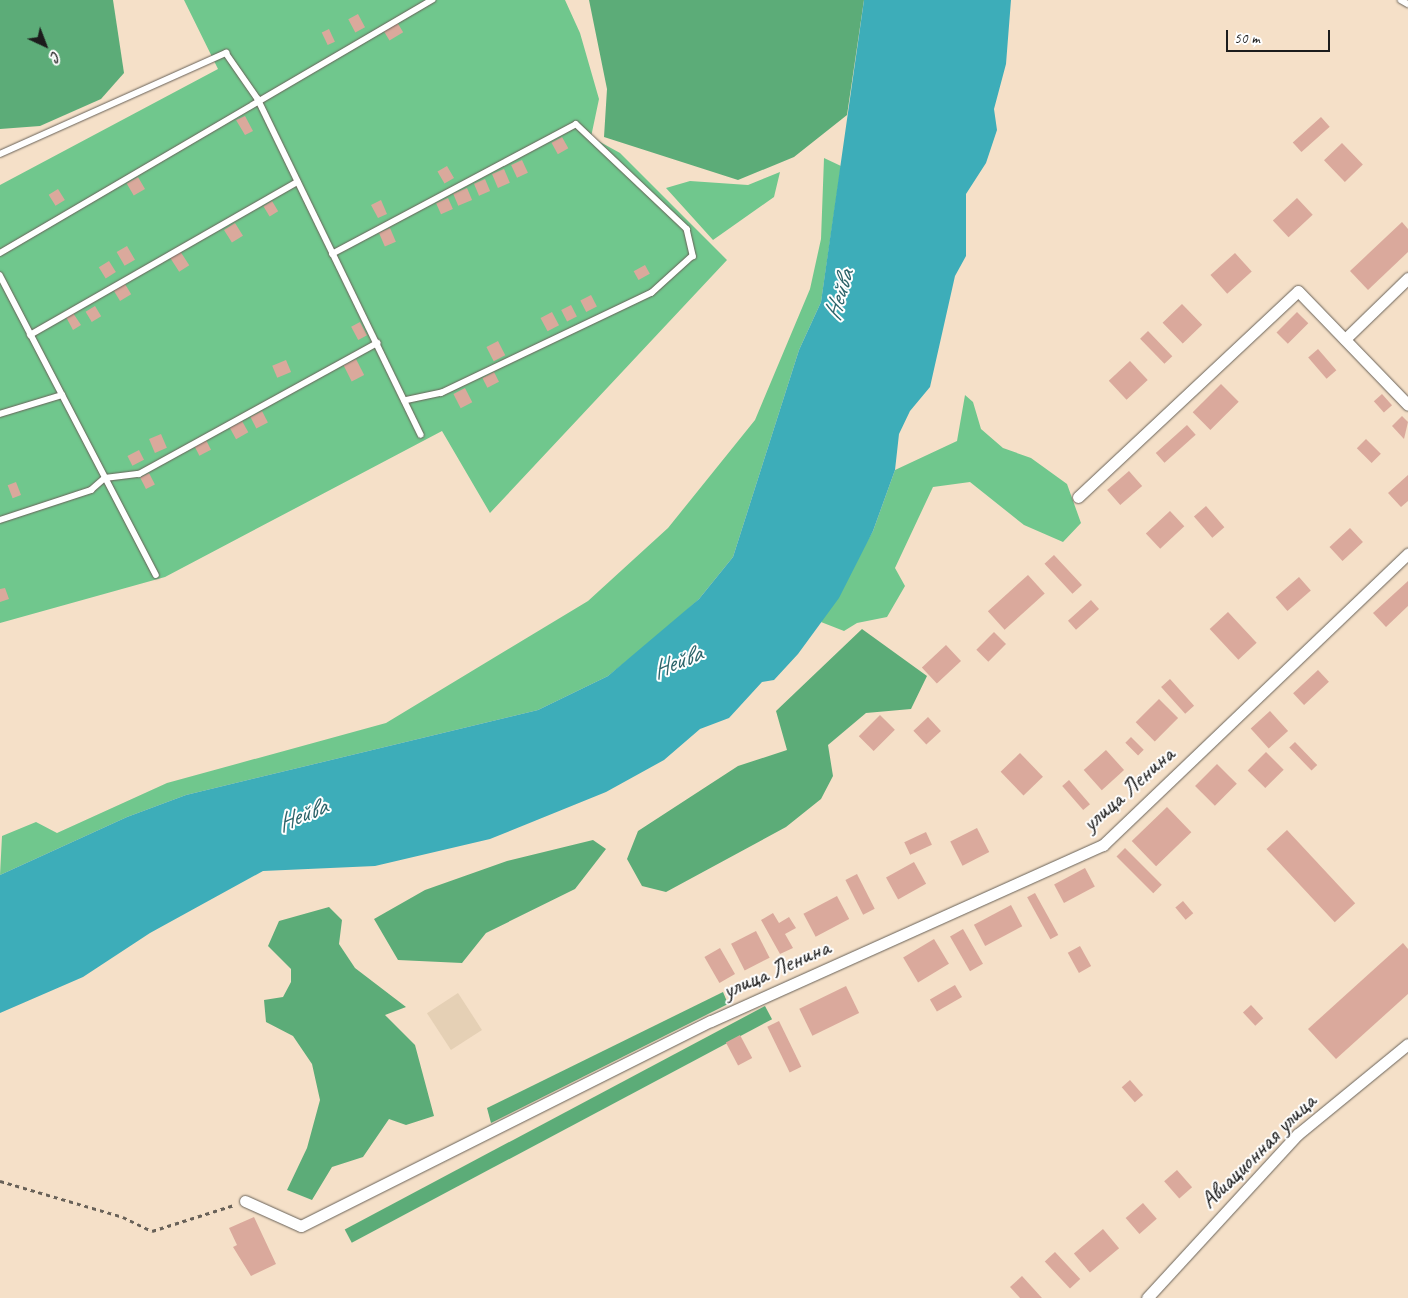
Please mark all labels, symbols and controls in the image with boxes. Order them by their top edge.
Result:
north arrow [20,20,70,70]
scale bar [1228,20,1332,52]
text: 50 m [1234,29,1260,48]
text: С [47,48,64,65]
water label: Нейва [817,266,861,324]
water label: Нейва [648,639,706,685]
street label: улица Ленина [1076,740,1180,838]
water label: Нейва [273,792,331,838]
street label: улица Ленина [718,933,834,1005]
street label: Авиационная улица [1194,1087,1322,1215]

